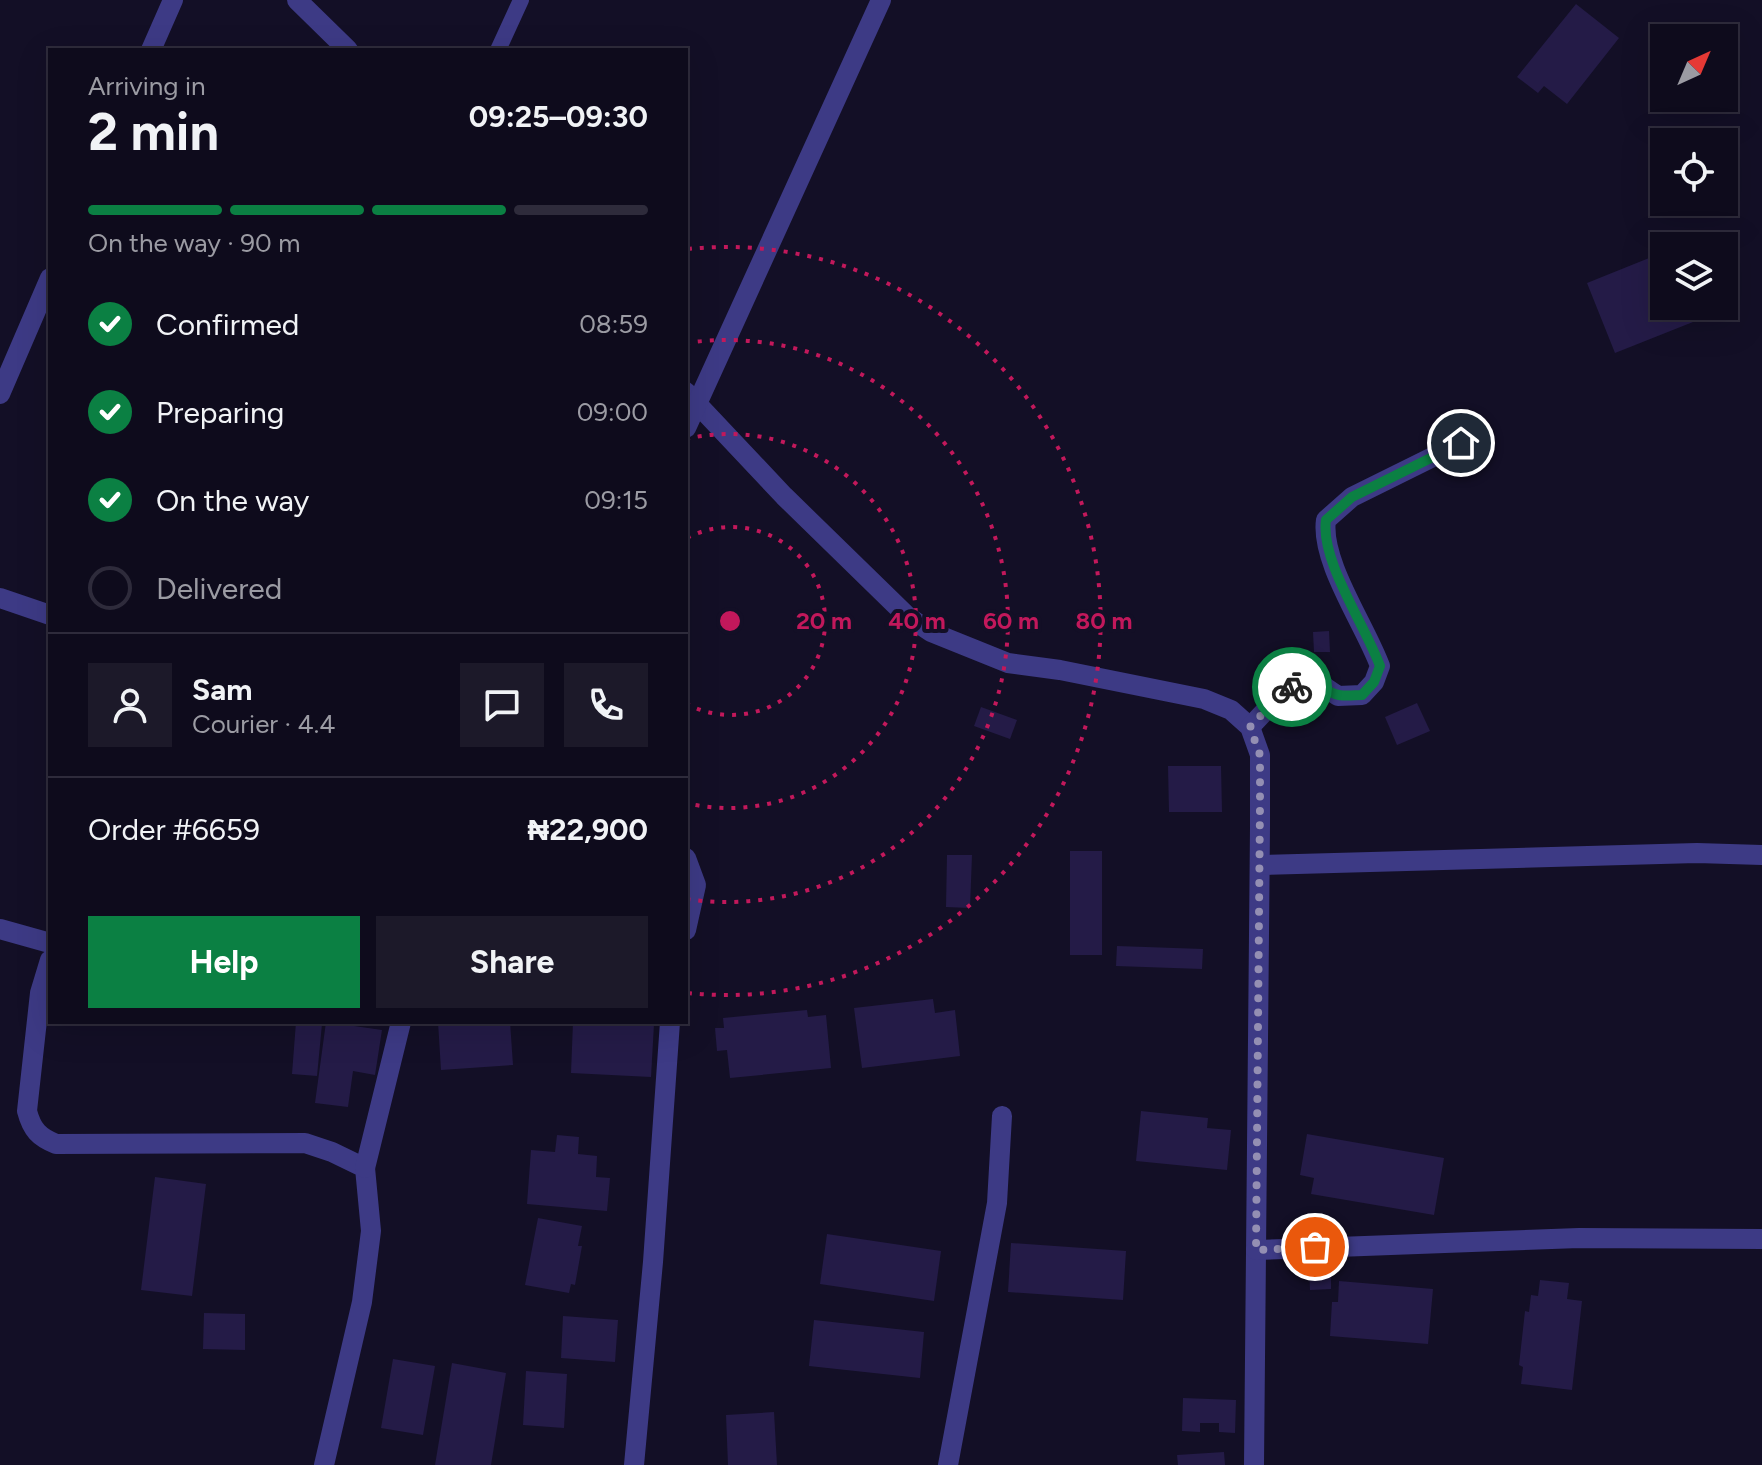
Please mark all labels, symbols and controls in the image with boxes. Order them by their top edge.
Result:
north arrow [1650,24,1738,112]
map controls [1650,24,1738,320]
text: Arriving in [88,70,206,102]
text: 09:25–09:30 [469,98,648,135]
text: 2 min [88,101,219,163]
button: locate [1650,128,1738,216]
text: On the way · 90 m [88,227,300,259]
button: layers [1650,232,1738,320]
icon: check [88,302,132,346]
text: Confirmed [156,306,299,343]
text: 08:59 [579,308,648,340]
icon: check [88,390,132,434]
text: Preparing [156,394,284,431]
text: 09:00 [577,396,648,428]
pin [1427,409,1495,477]
icon: home [1439,421,1483,465]
icon: check [88,478,132,522]
text: On the way [156,482,309,519]
text: 09:15 [584,484,648,516]
text: Delivered [156,570,282,607]
text: 20 m [796,606,852,635]
text: 40 m [888,606,946,635]
text: 60 m [983,606,1039,635]
text: 80 m [1076,606,1132,635]
centre of rings [716,607,744,635]
courier [1252,647,1332,727]
button: person [88,663,172,747]
button: chat [460,663,544,747]
button: phone [564,663,648,747]
icon: bike [1270,665,1314,709]
text: Sam [192,671,252,708]
text: Courier · 4.4 [192,708,335,740]
text: Order #6659 [88,811,260,848]
text: ₦22,900 [528,811,648,848]
button: Help [88,916,360,1008]
button: Share [376,916,648,1008]
pin [1281,1213,1349,1281]
icon: bag [1293,1225,1337,1269]

